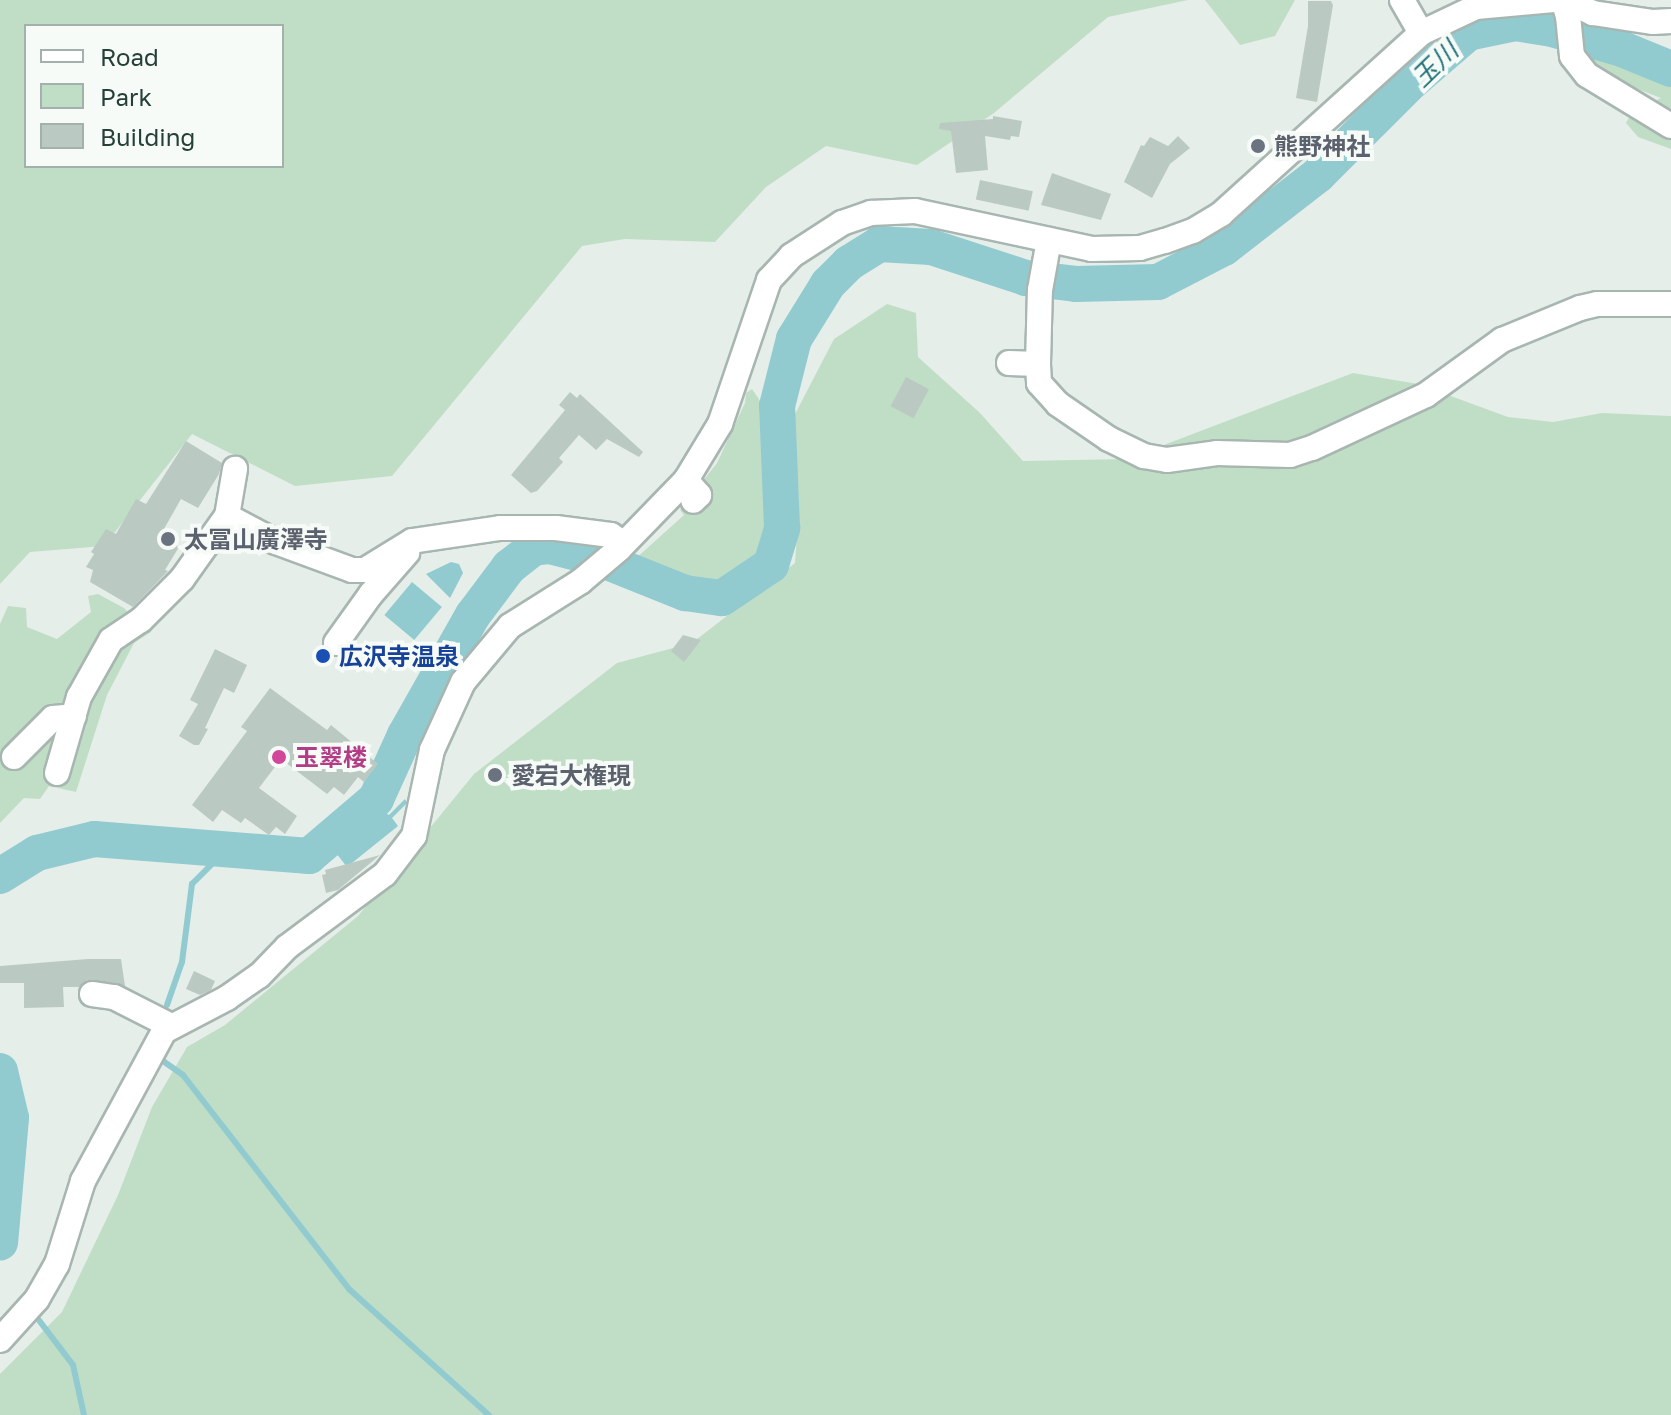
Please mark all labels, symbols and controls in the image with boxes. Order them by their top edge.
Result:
legend [24,24,284,168]
water label: 玉川 [1405,35,1465,93]
text: Road [100,42,159,71]
text: Park [100,82,152,111]
text: Building [100,122,195,151]
place label: 熊野神社 [1274,132,1370,160]
marker: 熊野神社 [1249,137,1267,155]
place label: 太冨山廣澤寺 [184,525,328,553]
marker: 太冨山廣澤寺 [159,530,177,548]
place label: 広沢寺温泉 [339,642,459,670]
marker: 広沢寺温泉 [314,647,332,665]
place label: 玉翠楼 [295,743,367,771]
marker: 玉翠楼 [270,748,288,766]
place label: 愛宕大権現 [511,761,631,789]
marker: 愛宕大権現 [486,766,504,784]

